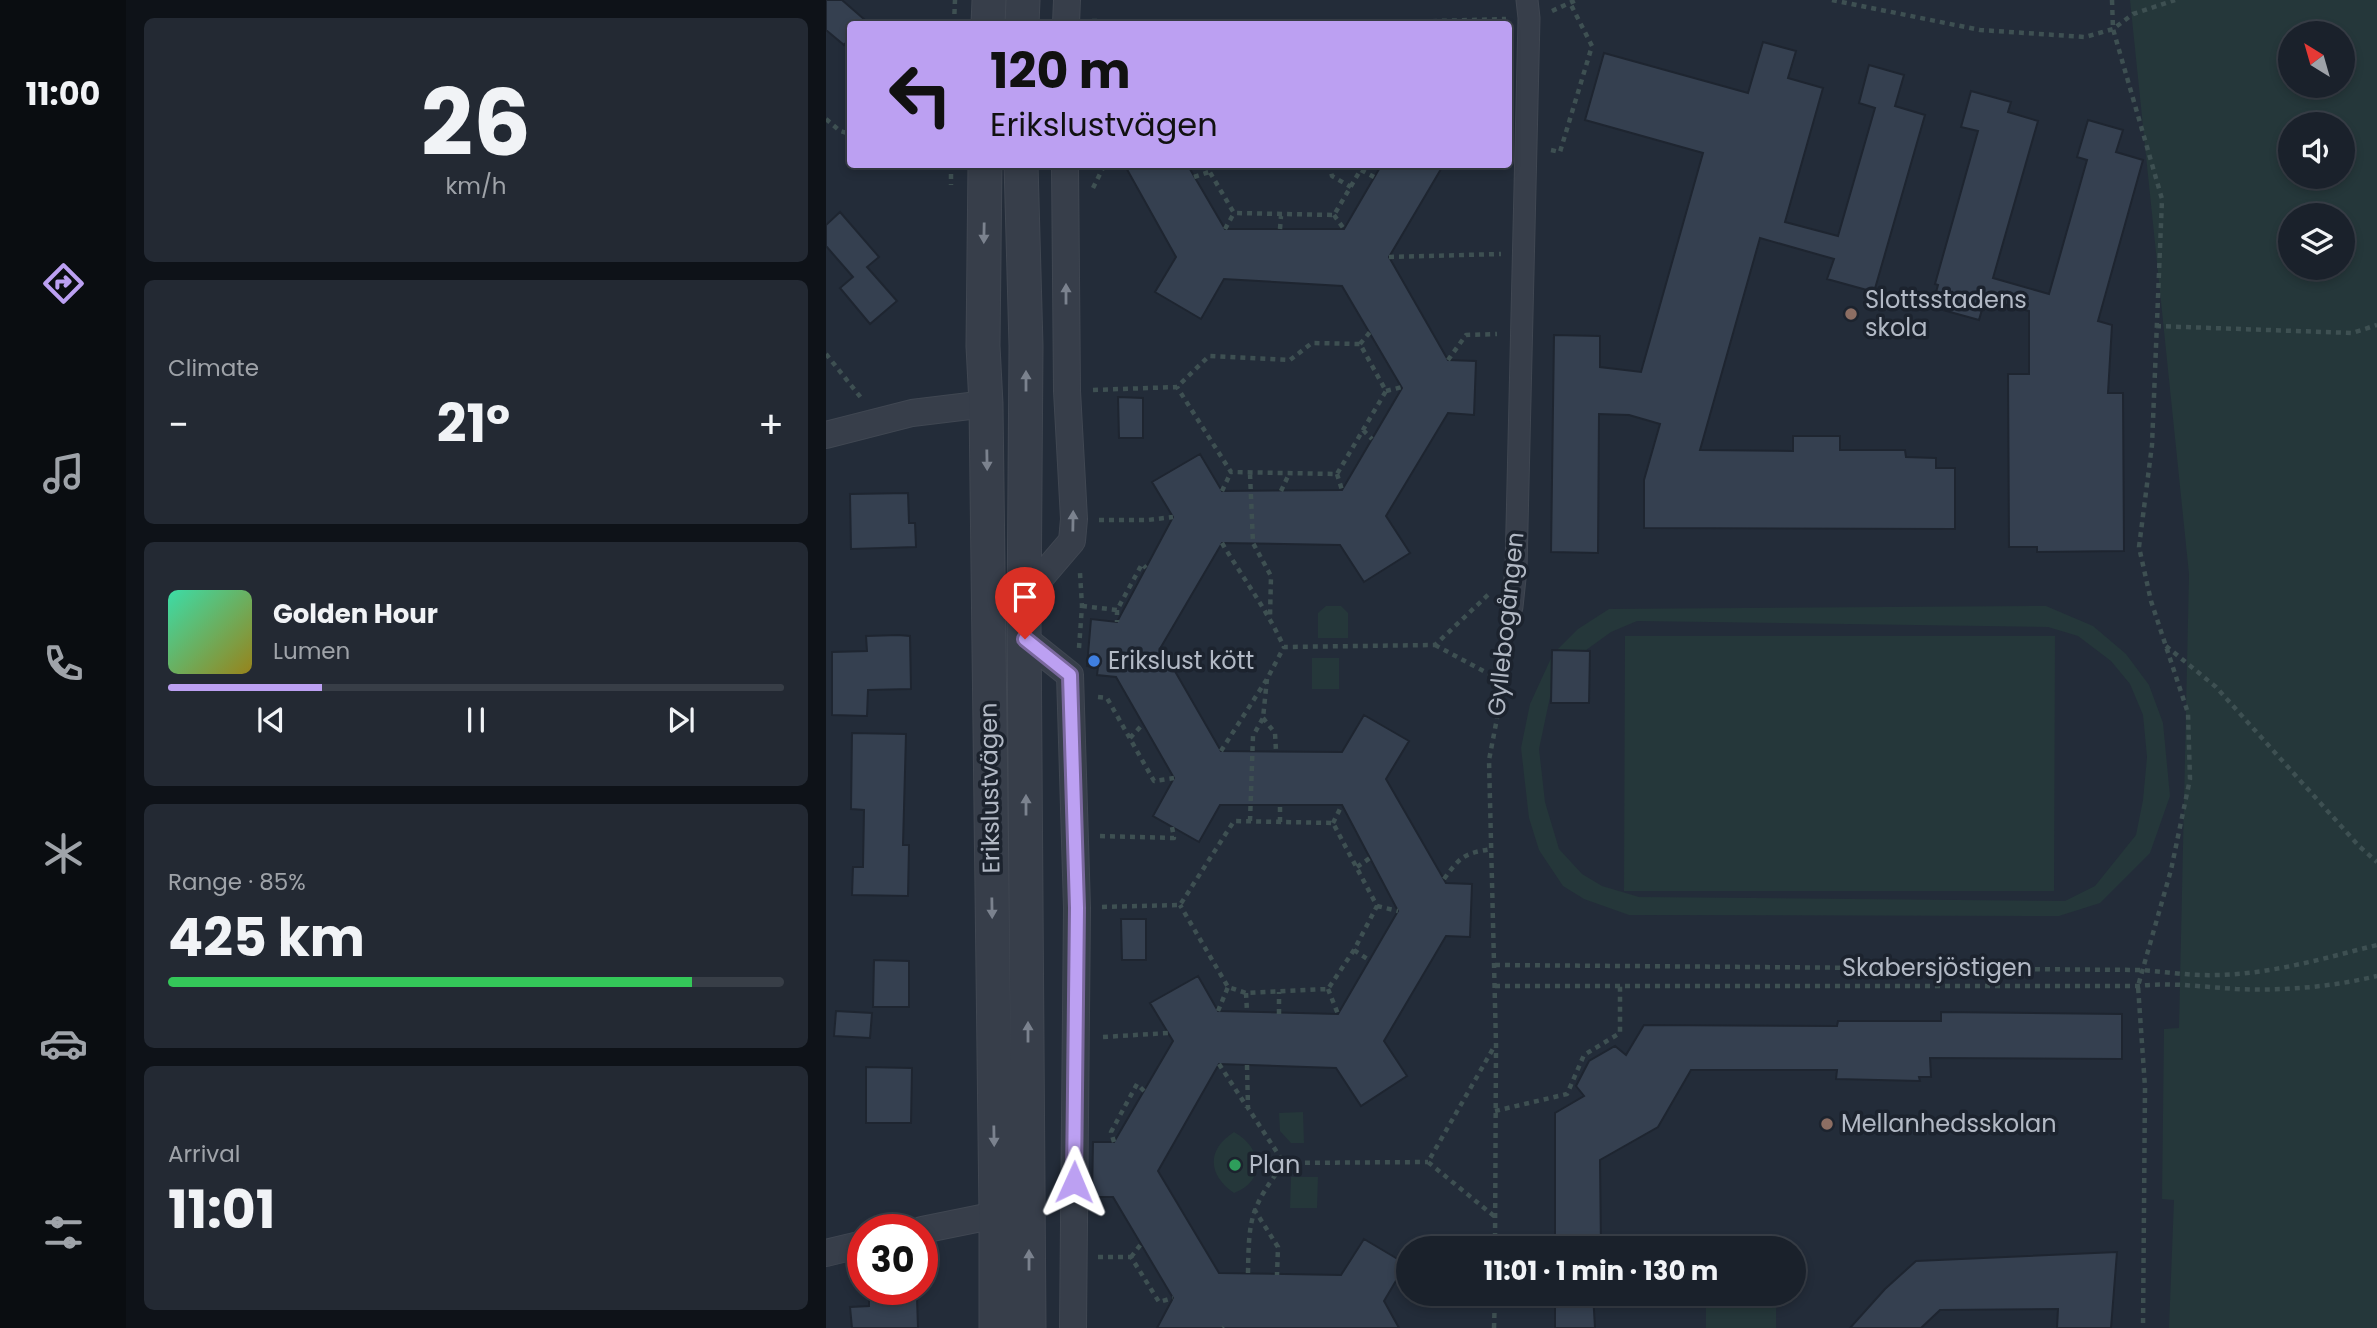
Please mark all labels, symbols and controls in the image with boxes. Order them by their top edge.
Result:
north arrow [2278,21,2356,98]
map controls [2278,21,2355,280]
text: 120 m [990,37,1131,105]
icon: left [875,49,966,140]
text: 26 [421,59,531,187]
text: 11:00 [26,71,100,116]
text: Erikslustvägen [990,102,1218,147]
button: sound [2278,112,2355,189]
text: km/h [445,170,507,202]
button: layers [2278,203,2355,280]
one-way arrow [978,222,990,244]
icon: directions [39,259,88,308]
one-way arrow [1060,283,1072,305]
place label: Slottsstadens skola [1865,283,2027,344]
marker: Slottsstadens skola [1843,306,1859,322]
text: Climate [168,352,259,384]
one-way arrow [1020,370,1032,392]
text: 21° [437,387,510,460]
text: − [168,398,189,451]
text: + [758,398,784,451]
icon: music [39,449,88,498]
one-way arrow [981,449,993,471]
one-way arrow [1067,510,1078,532]
street label: Gyllebogången [1479,530,1532,718]
pin [995,567,1055,639]
icon: arrive [1006,578,1044,616]
text: Golden Hour [273,596,438,632]
text: Lumen [273,635,350,667]
icon: phone [39,639,88,688]
place label: Erikslust kött [1108,644,1254,677]
marker: Erikslust kött [1086,653,1102,669]
icon: previous [252,701,290,739]
icon: pause [457,701,495,739]
icon: next [662,701,700,739]
street label: Erikslustvägen [972,702,1007,874]
one-way arrow [1020,794,1032,816]
icon: climate [39,829,88,878]
text: Range · 85% [168,866,306,898]
one-way arrow [986,897,997,919]
text: 425 km [168,901,365,974]
street label: Skabersjöstigen [1842,951,2032,984]
icon: car [39,1019,88,1068]
one-way arrow [1022,1021,1034,1043]
place label: Mellanhedsskolan [1841,1107,2057,1140]
marker: Mellanhedsskolan [1819,1116,1835,1132]
one-way arrow [988,1125,1000,1147]
text: Arrival [168,1138,240,1170]
position arrow [1037,1145,1111,1219]
place label: Plan [1249,1148,1300,1181]
marker: Plan [1227,1157,1243,1173]
text: 11:01 [168,1173,275,1246]
icon: filters [39,1208,88,1257]
speed limit sign: 30 [847,1214,938,1305]
one-way arrow [1023,1249,1035,1271]
text: 11:01 · 1 min · 130 m [1484,1253,1718,1289]

